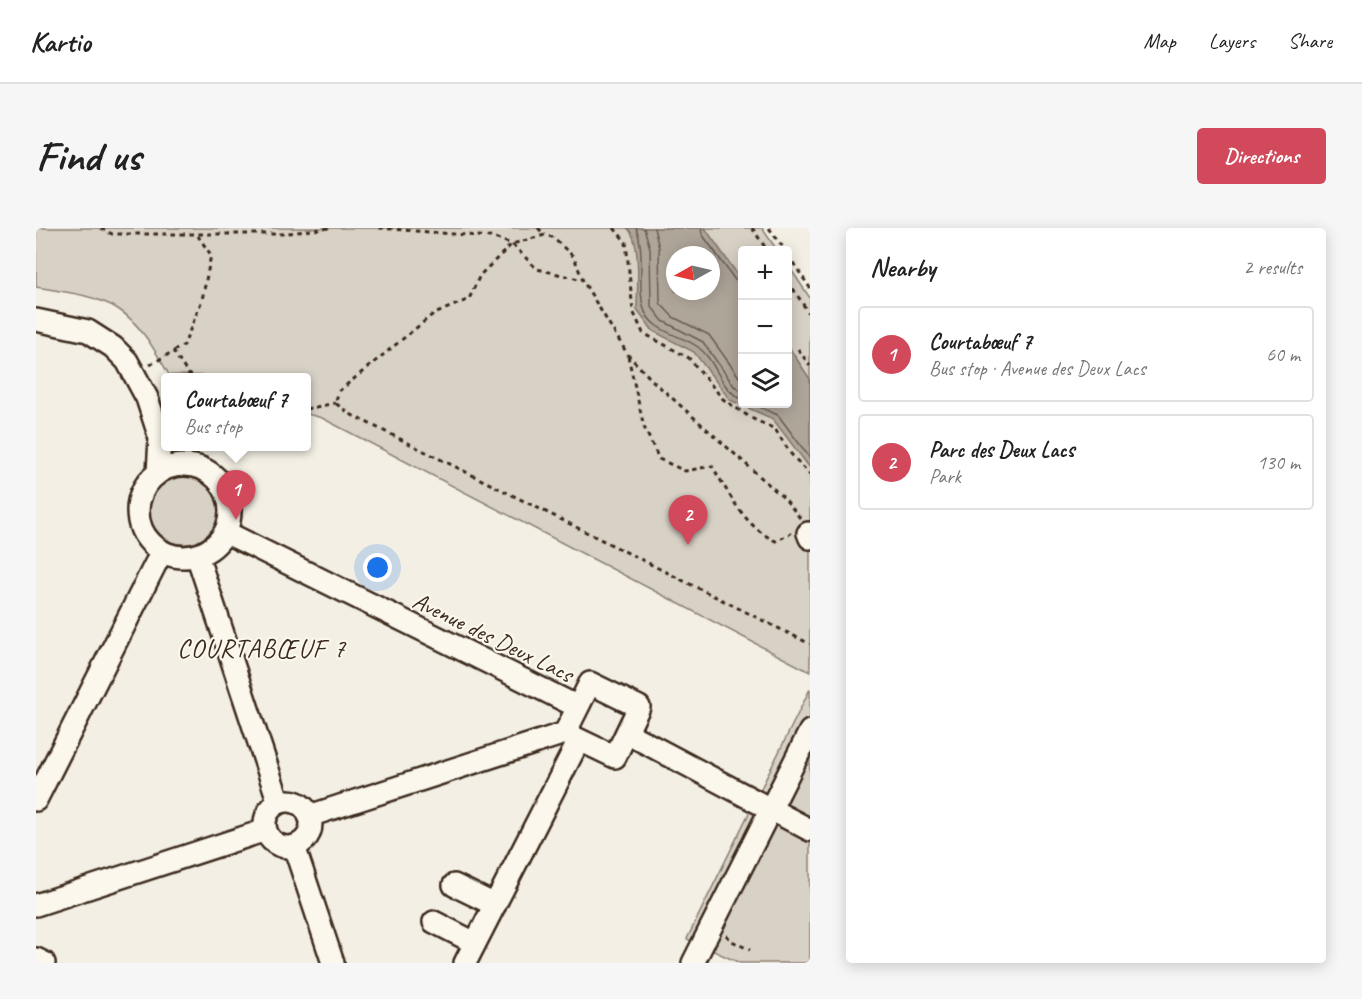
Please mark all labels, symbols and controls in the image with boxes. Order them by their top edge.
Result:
text: Kartio [30,24,91,59]
text: Map [1143,28,1176,54]
text: Layers [1209,28,1255,54]
text: Share [1288,28,1332,54]
button: Directions [1197,128,1326,184]
text: Find us [36,130,141,183]
north arrow [666,246,720,300]
map controls [738,246,792,408]
button: + [738,246,792,300]
text: Nearby [870,251,935,284]
text: 2 results [1243,255,1302,280]
button: − [738,300,792,354]
text: Courtabœuf 7 [929,328,1032,356]
text: 1 [887,342,896,367]
text: 60 m [1266,342,1300,367]
button: layers [738,354,792,408]
text: Bus stop · Avenue des Deux Lacs [929,356,1145,381]
popup [161,373,311,451]
text: Courtabœuf 7 [185,386,287,414]
text: Bus stop [185,414,242,439]
text: Parc des Deux Lacs [929,436,1074,464]
text: 2 [887,450,896,475]
text: 130 m [1257,450,1300,475]
text: Park [929,464,961,489]
pin: 1 [216,470,256,520]
pin: 2 [668,496,708,545]
your location [363,553,392,582]
street label: Avenue des Deux Lacs [408,585,581,690]
district label: COURTABŒUF 7 [177,632,347,665]

